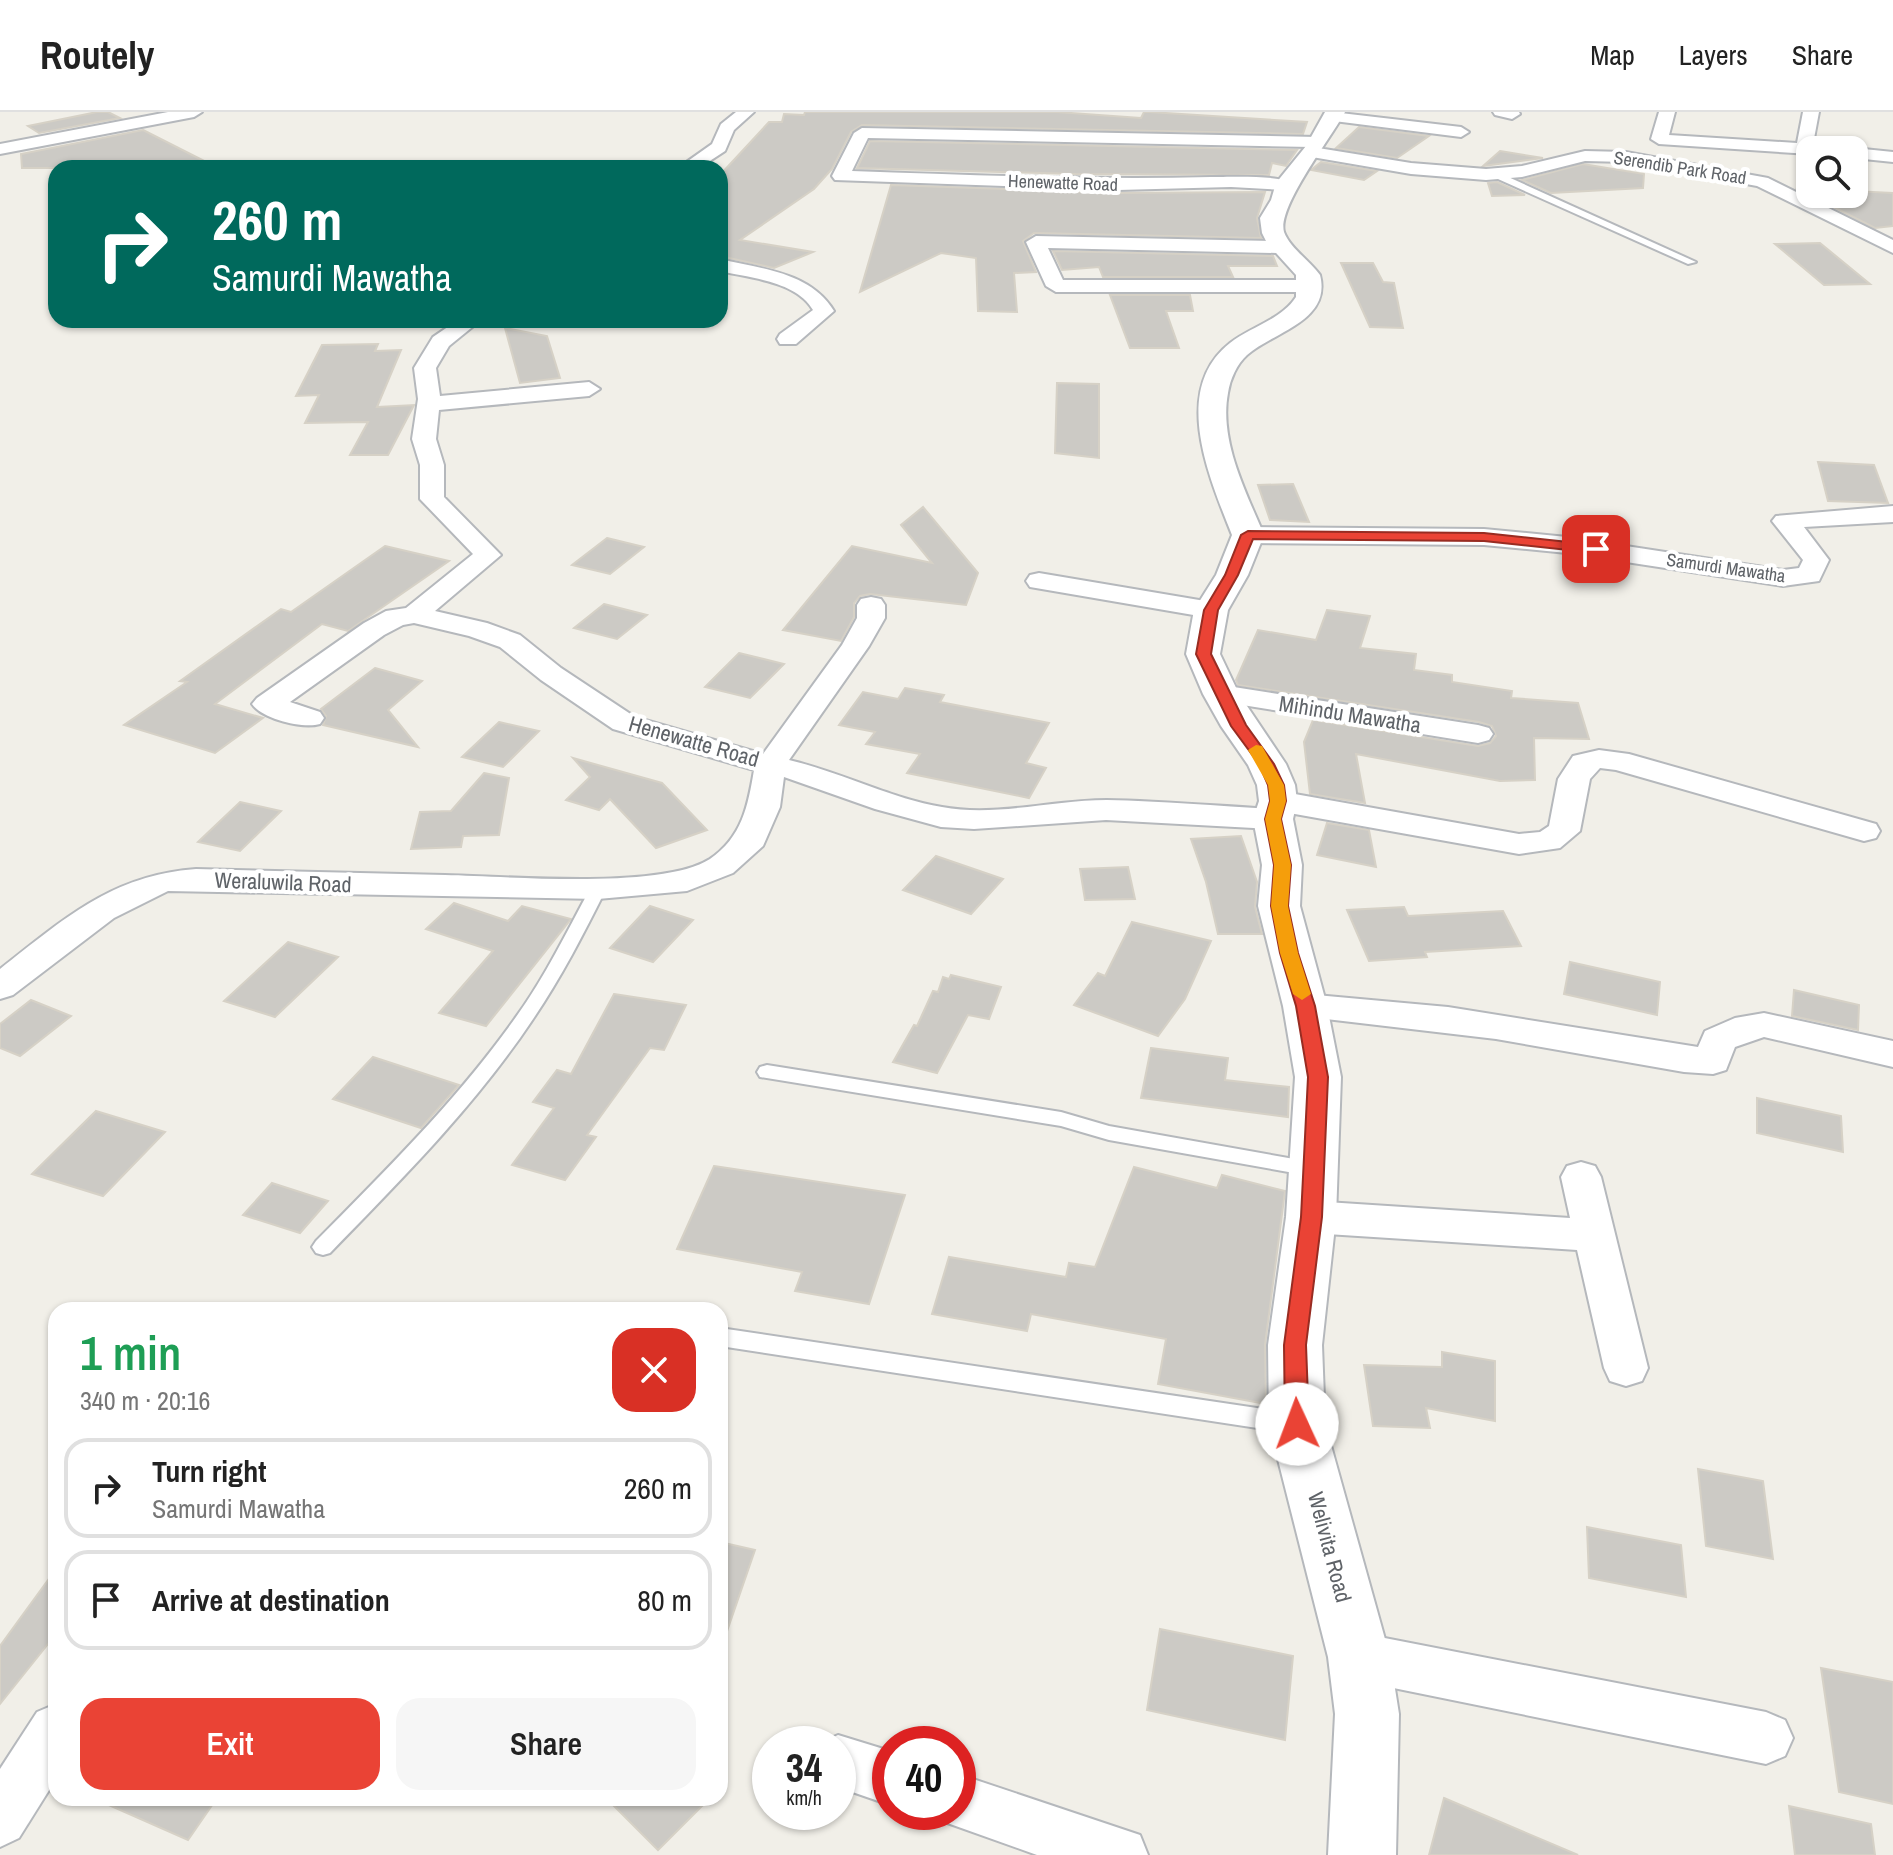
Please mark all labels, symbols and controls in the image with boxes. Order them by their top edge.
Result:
text: Routely [40,30,154,81]
text: Map [1590,36,1635,74]
text: Layers [1679,36,1748,74]
text: Share [1792,36,1853,74]
map controls [1796,136,1868,208]
button: search [1796,136,1868,208]
street label: Serendib Park Road [1612,145,1748,190]
street label: Henewatte Road [1008,168,1118,197]
text: 260 m [212,182,342,257]
icon: right [80,192,184,296]
text: Samurdi Mawatha [212,254,452,302]
pin [1562,515,1630,583]
icon: arrive [1574,527,1618,571]
street label: Samurdi Mawatha [1665,547,1787,588]
street label: Mihindu Mawatha [1277,688,1423,740]
street label: Henewatte Road [625,708,763,774]
street label: Weraluwila Road [214,865,352,899]
text: 1 min [80,1320,181,1385]
button: close [612,1328,696,1412]
position arrow [1255,1382,1339,1466]
text: 340 m · 20:16 [80,1383,210,1418]
text: Turn right [152,1451,266,1491]
icon: right [84,1466,128,1510]
text: 260 m [624,1468,692,1508]
street label: Welivita Road [1301,1489,1359,1605]
text: Samurdi Mawatha [152,1491,325,1526]
icon: arrive [84,1578,128,1622]
text: Arrive at destination [152,1580,390,1620]
text: 80 m [637,1580,692,1620]
button: Exit [80,1698,380,1790]
button: Share [396,1698,696,1790]
speed limit sign: 40 [872,1726,976,1830]
text: 34 [786,1741,822,1794]
text: km/h [786,1784,822,1811]

